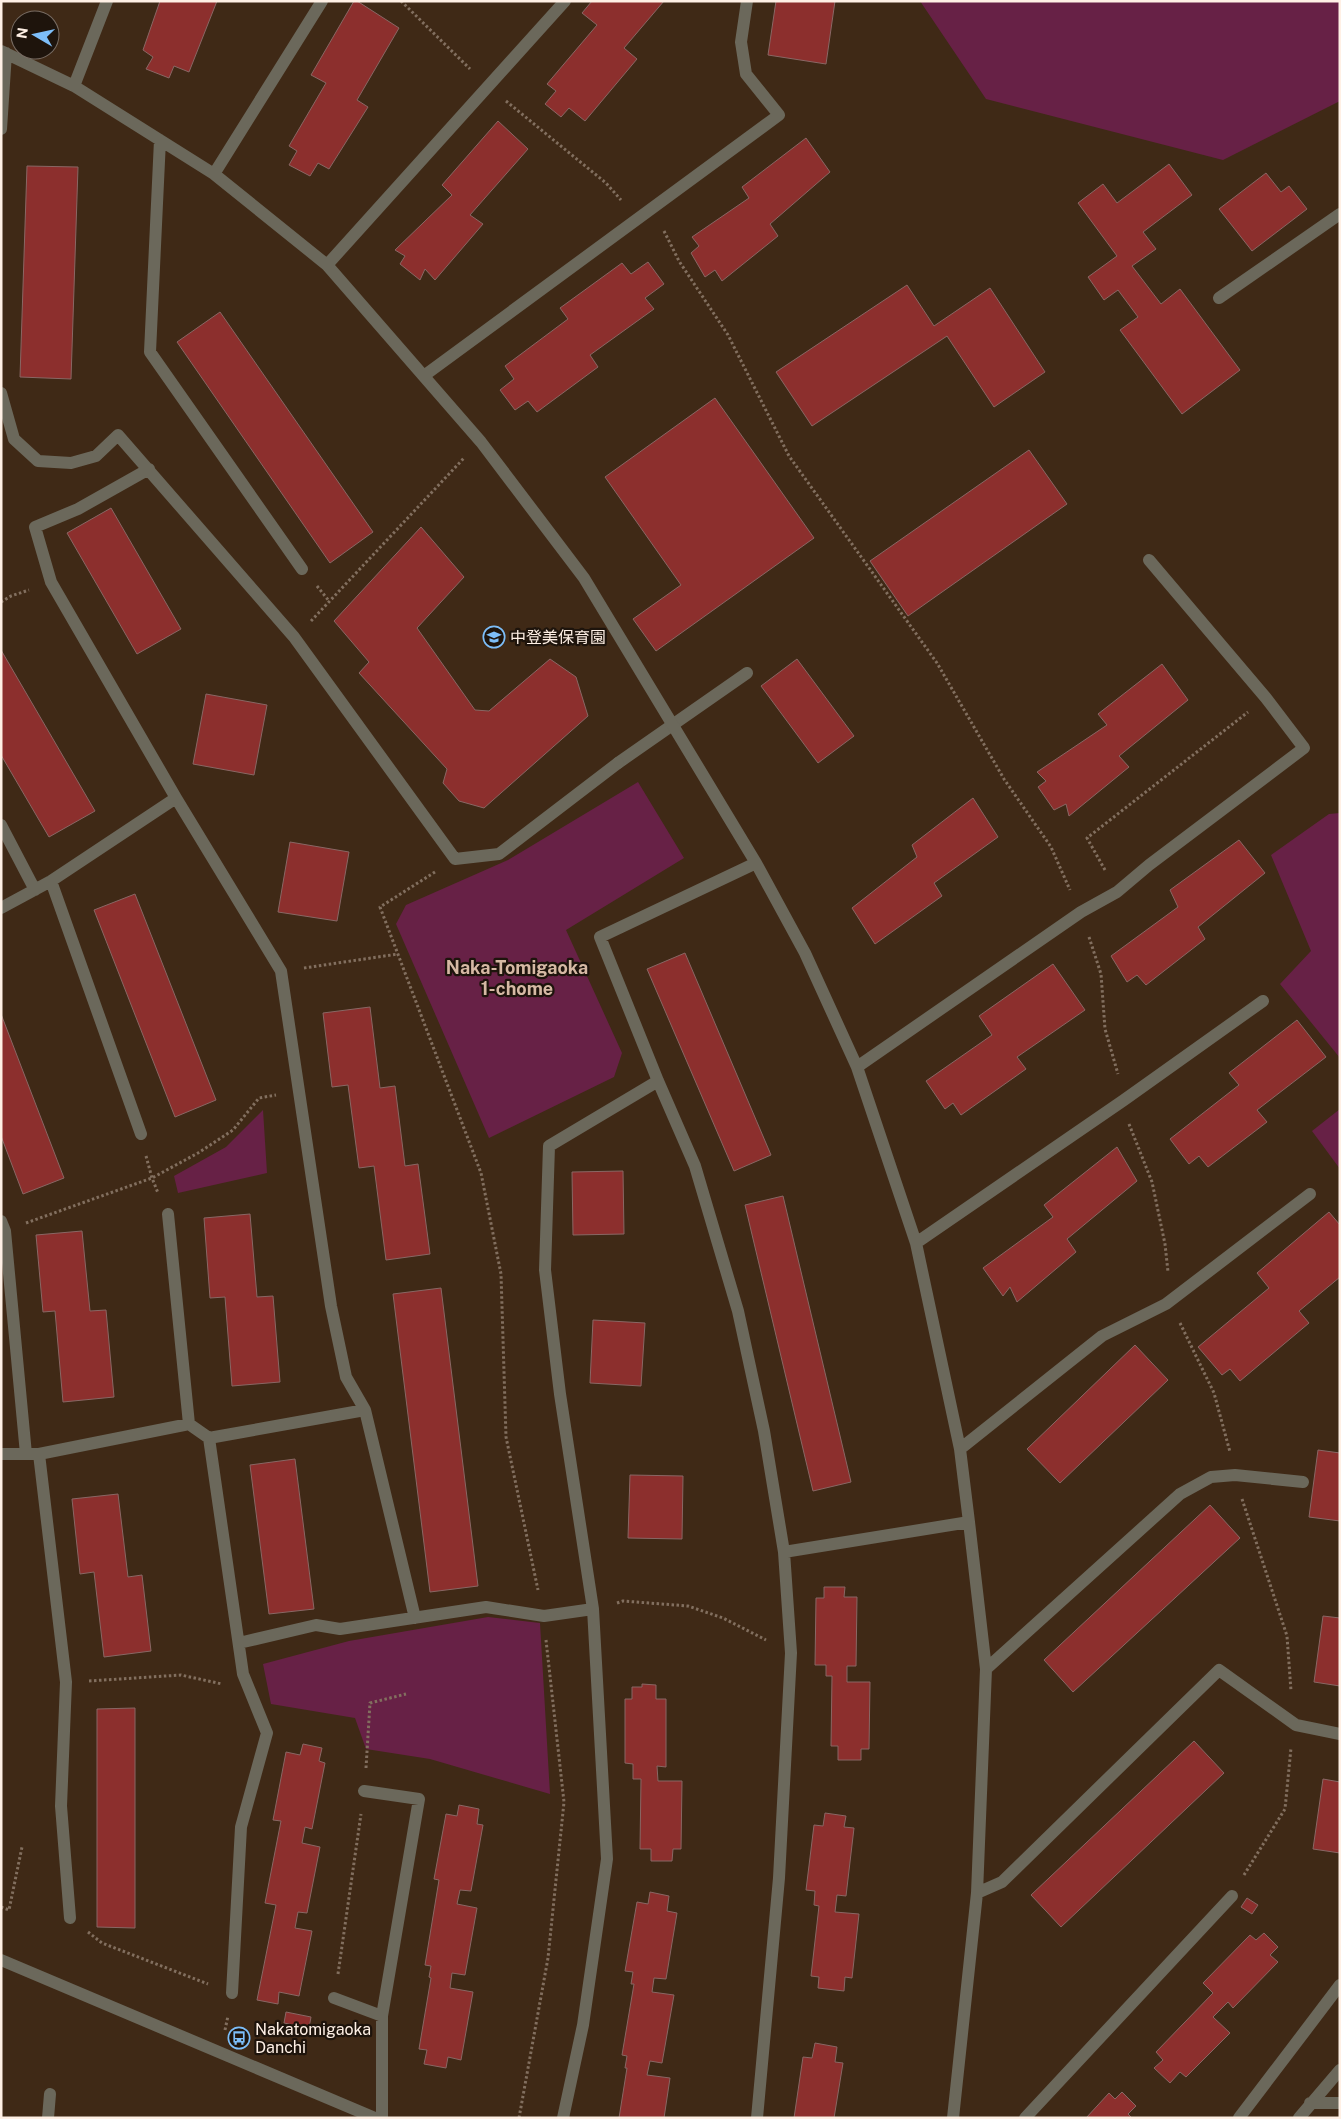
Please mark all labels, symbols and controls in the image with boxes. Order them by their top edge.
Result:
north arrow [10,10,60,60]
text: N [13,26,31,40]
school or university icon: 中登美保育園 [482,625,506,649]
place label: 中登美保育園 [510,628,606,647]
district label: Naka-Tomigaoka 1-chome [446,957,588,999]
place label: Nakatomigaoka Danchi [255,2020,371,2057]
bus stop icon: Nakatomigaoka Danchi [227,2026,251,2050]

